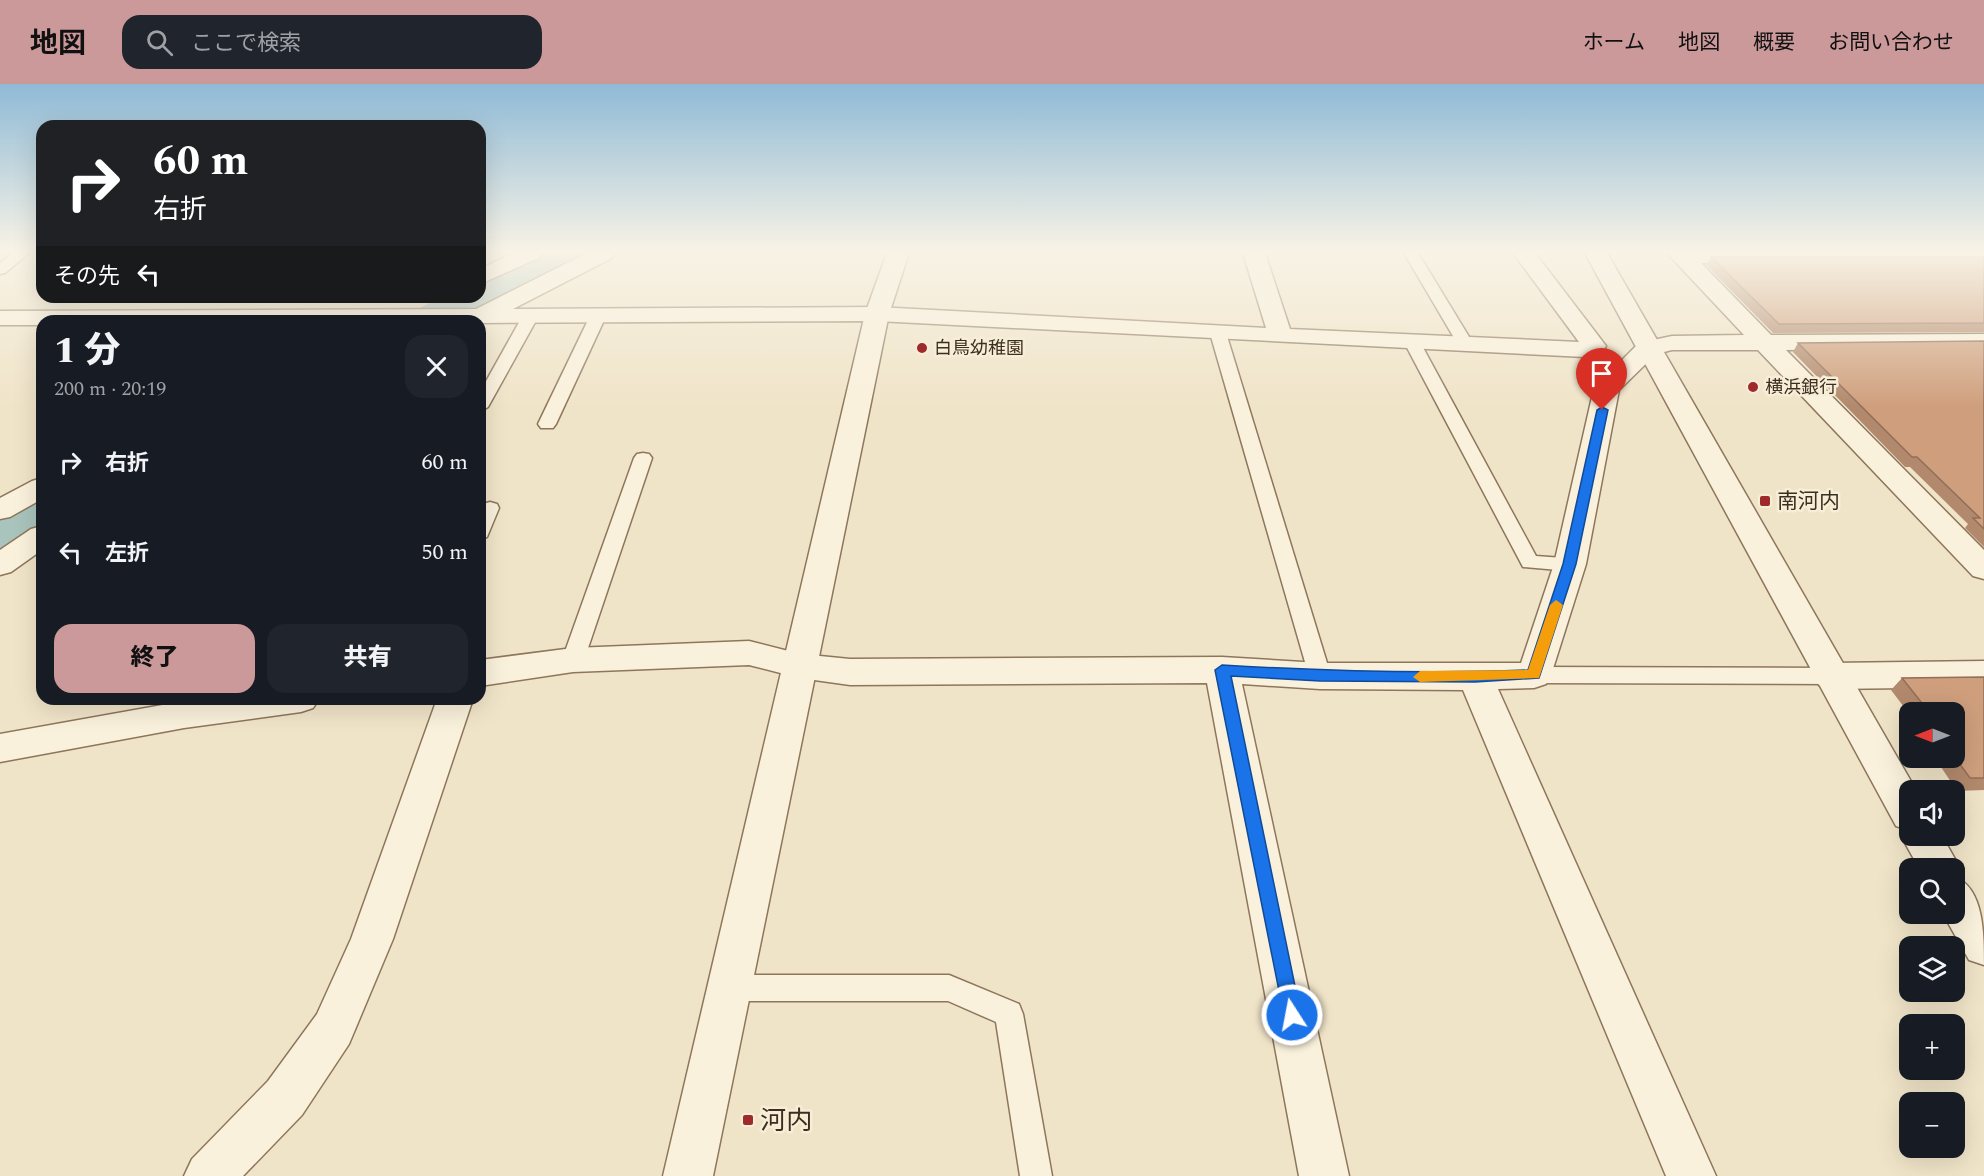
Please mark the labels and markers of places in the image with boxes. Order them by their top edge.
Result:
place label: 白鳥幼稚園 [934,335,1024,362]
marker: 白鳥幼稚園 [915,341,929,355]
pin [1576,348,1627,410]
place label: 横浜銀行 [1765,374,1837,401]
marker: 横浜銀行 [1746,380,1760,394]
place label: 南河内 [1777,486,1840,518]
marker: 南河内 [1758,494,1772,508]
place label: 河内 [760,1101,812,1141]
marker: 河内 [741,1113,755,1127]

